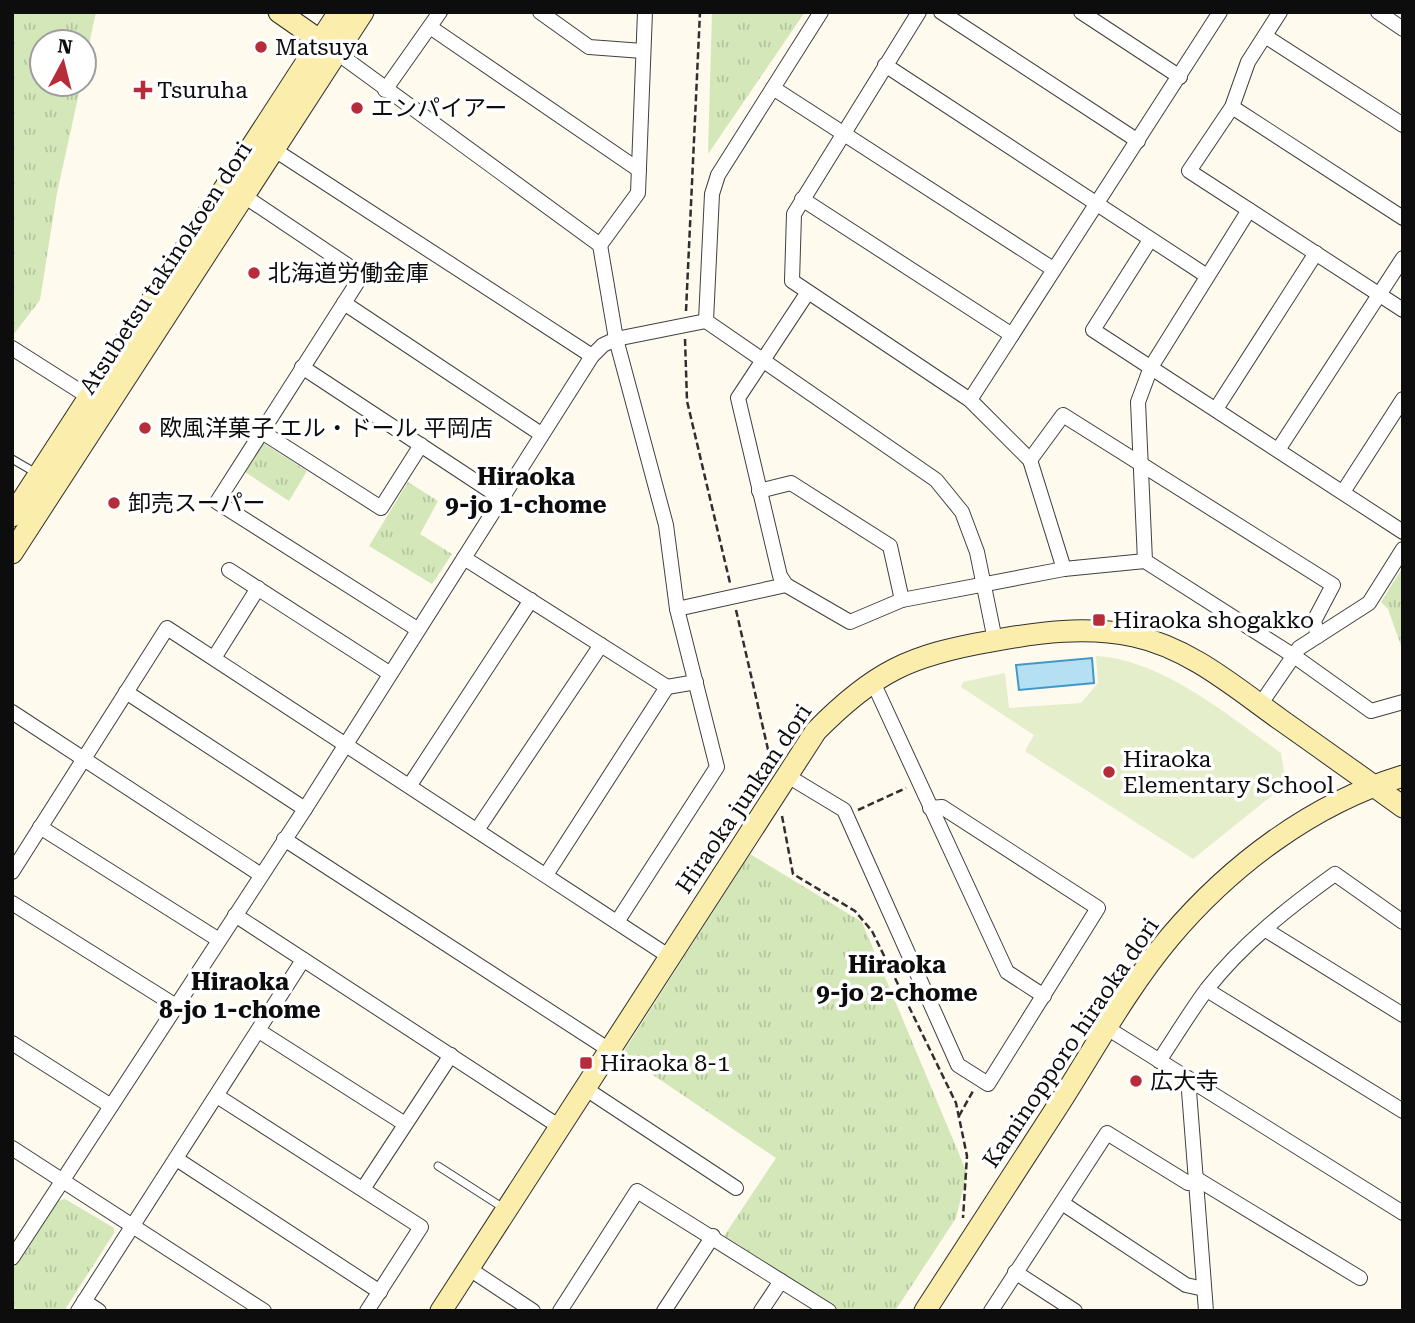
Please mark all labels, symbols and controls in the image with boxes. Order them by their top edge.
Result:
north arrow [28,28,98,98]
text: N [56,34,74,59]
place label: Matsuya [275,34,369,61]
marker: Matsuya [253,39,269,55]
place label: Tsuruha [157,77,248,104]
marker: Tsuruha [135,82,151,98]
place label: エンパイアー [371,95,508,122]
marker: エンパイアー [349,100,365,116]
street label: Atsubetsu takinokoen dori [74,137,258,399]
place label: 北海道労働金庫 [268,260,429,287]
marker: 北海道労働金庫 [246,265,262,281]
place label: 欧風洋菓子 エル・ドール 平岡店 [159,415,493,442]
marker: 欧風洋菓子 エル・ドール 平岡店 [137,420,153,436]
district label: Hiraoka 9-jo 1-chome [445,463,607,519]
place label: 卸売スーパー [128,490,266,517]
marker: 卸売スーパー [106,495,122,511]
place label: Hiraoka shogakko [1113,607,1314,634]
marker: Hiraoka shogakko [1091,612,1107,628]
street label: Hiraoka junkan dori [671,699,817,899]
place label: Hiraoka Elementary School [1123,746,1334,799]
marker: Hiraoka Elementary School [1101,764,1117,780]
street label: Kaminopporo hiraoka dori [977,913,1165,1173]
district label: Hiraoka 9-jo 2-chome [816,951,978,1007]
district label: Hiraoka 8-jo 1-chome [159,968,321,1024]
place label: Hiraoka 8-1 [600,1050,730,1077]
marker: Hiraoka 8-1 [578,1055,594,1071]
place label: 広大寺 [1150,1068,1219,1095]
marker: 広大寺 [1128,1073,1144,1089]

